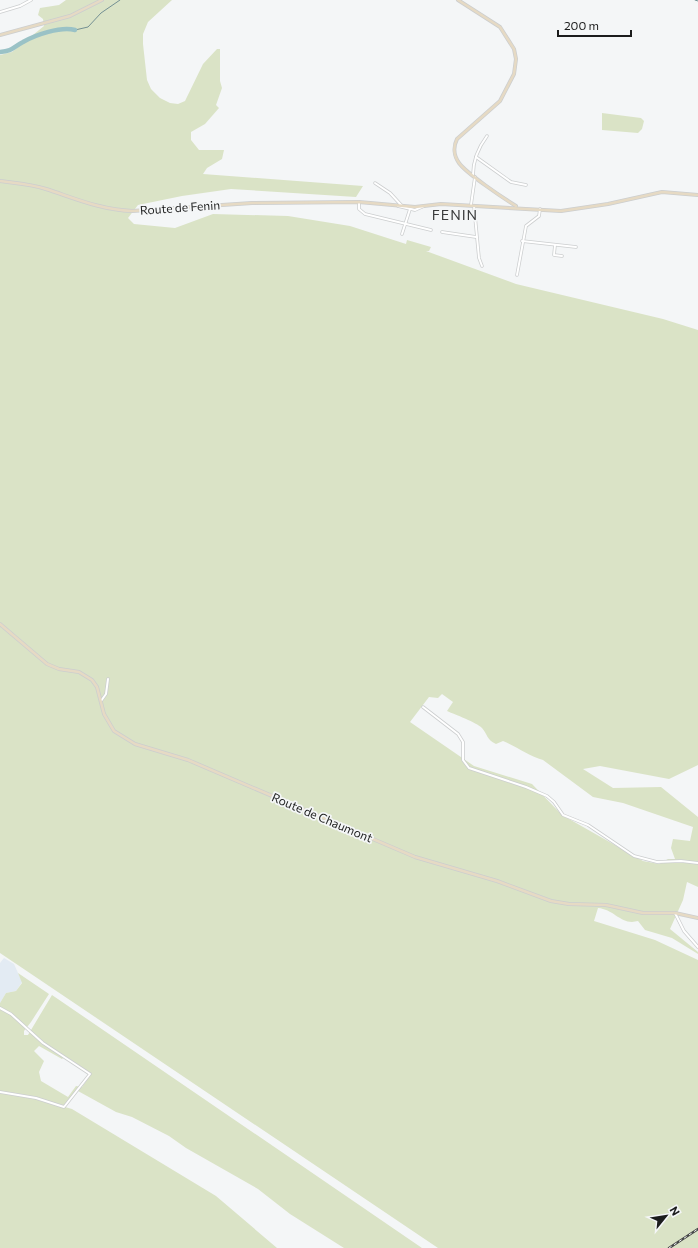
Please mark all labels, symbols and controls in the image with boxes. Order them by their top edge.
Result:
scale bar [558,12,631,38]
text: 200 m [564,18,599,32]
street label: Route de Fenin [139,197,220,217]
district label: FENIN [432,206,478,223]
street label: Route de Chaumont [270,790,375,845]
north arrow [646,1196,686,1236]
text: N [667,1204,683,1218]

